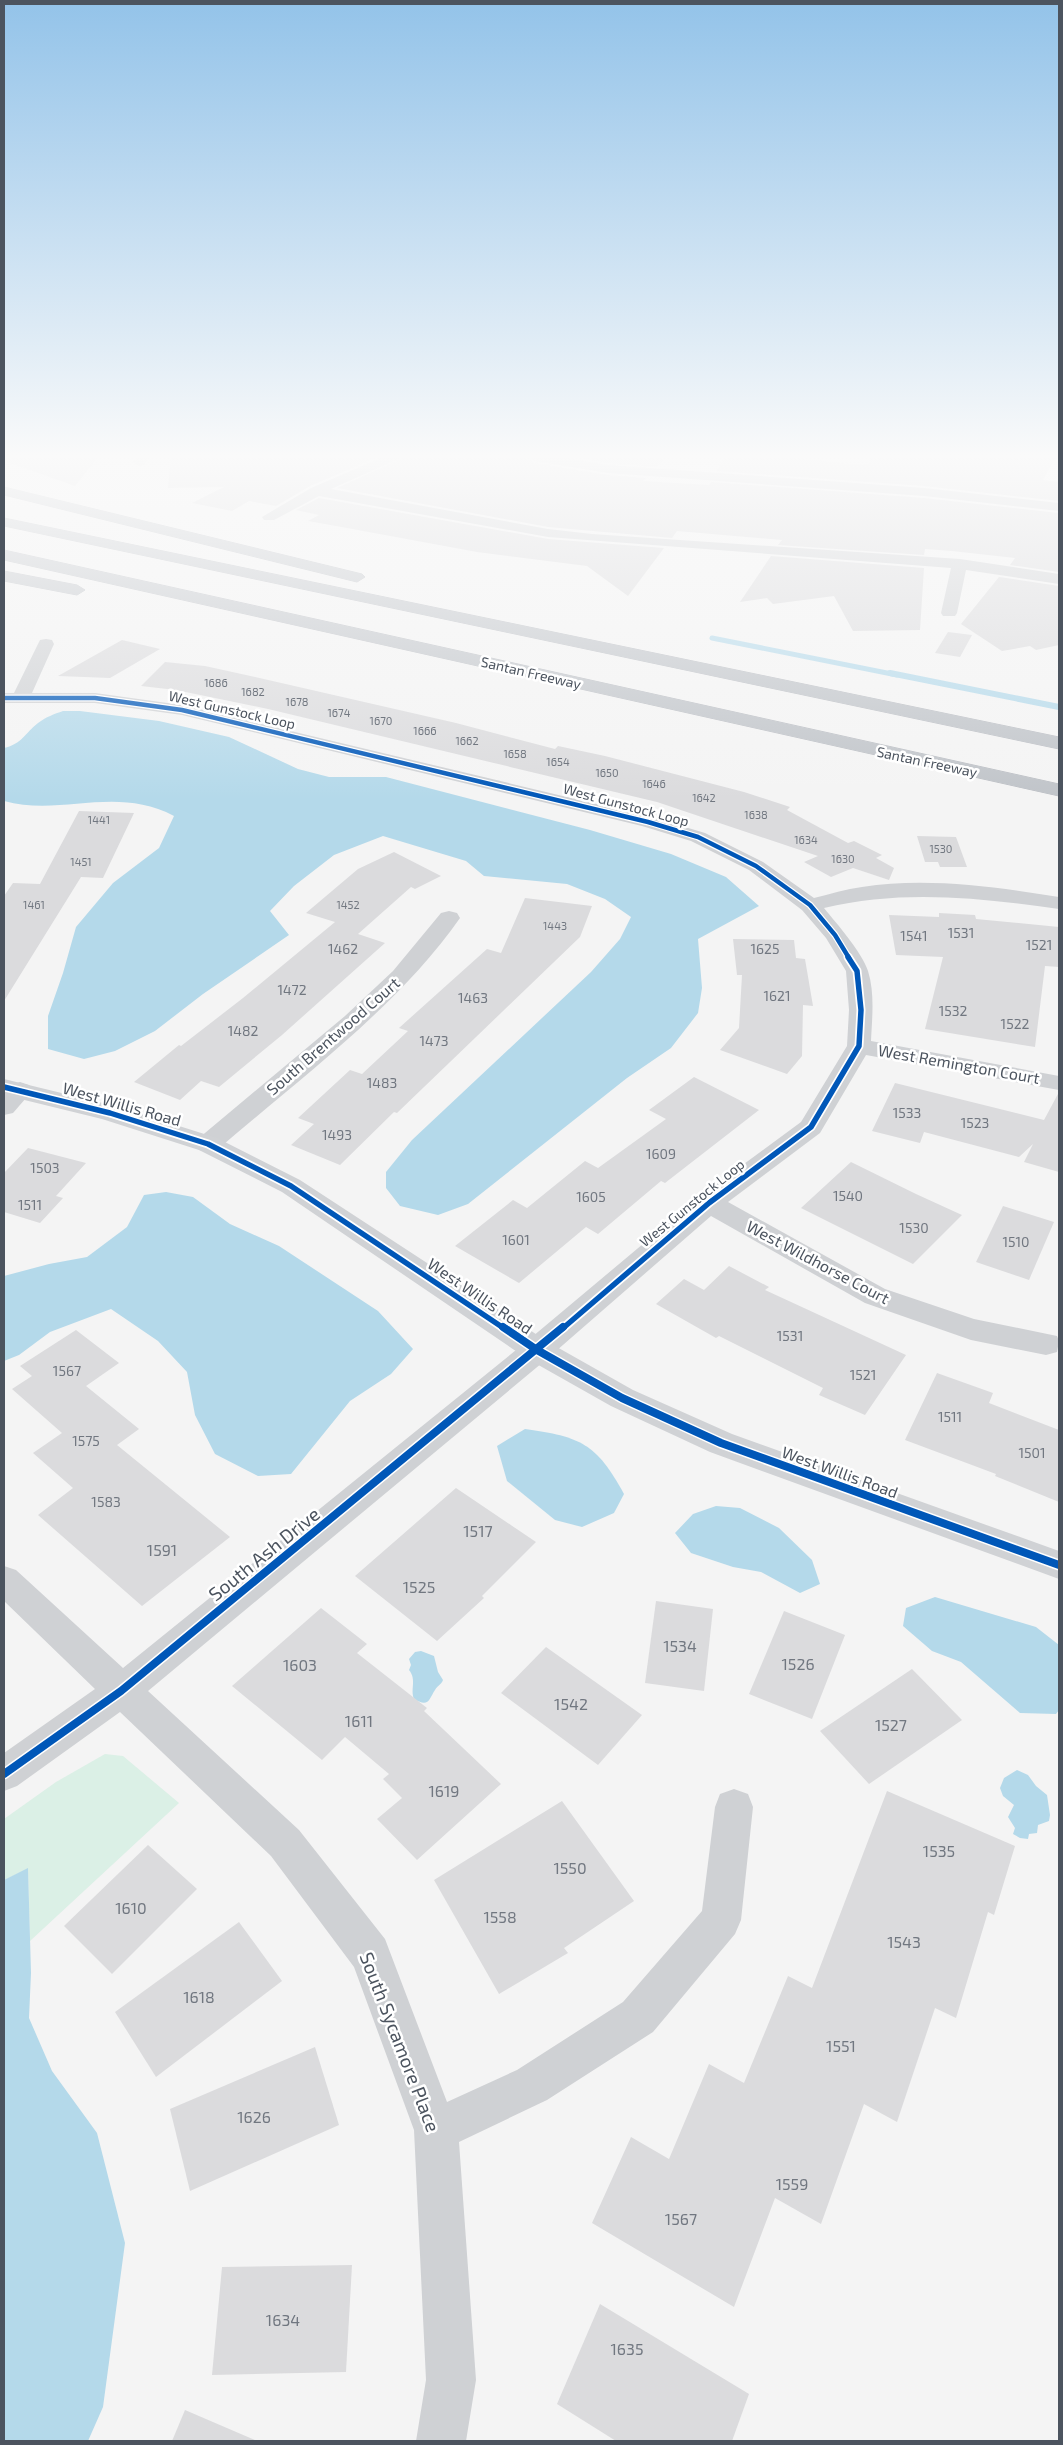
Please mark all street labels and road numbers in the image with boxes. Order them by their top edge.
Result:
street label: Santan Freeway [479,653,583,692]
street label: West Gunstock Loop [167,687,297,732]
street label: Santan Freeway [875,743,979,781]
street label: West Gunstock Loop [561,780,691,829]
street label: South Brentwood Court [262,973,403,1099]
street label: West Remington Court [877,1040,1041,1087]
street label: West Willis Road [61,1078,183,1129]
street label: West Gunstock Loop [636,1155,747,1250]
street label: West Wildhorse Court [744,1216,893,1307]
street label: West Willis Road [424,1254,536,1338]
street label: West Willis Road [779,1442,901,1501]
street label: South Ash Drive [204,1502,324,1605]
street label: South Sycamore Place [356,1949,445,2135]

